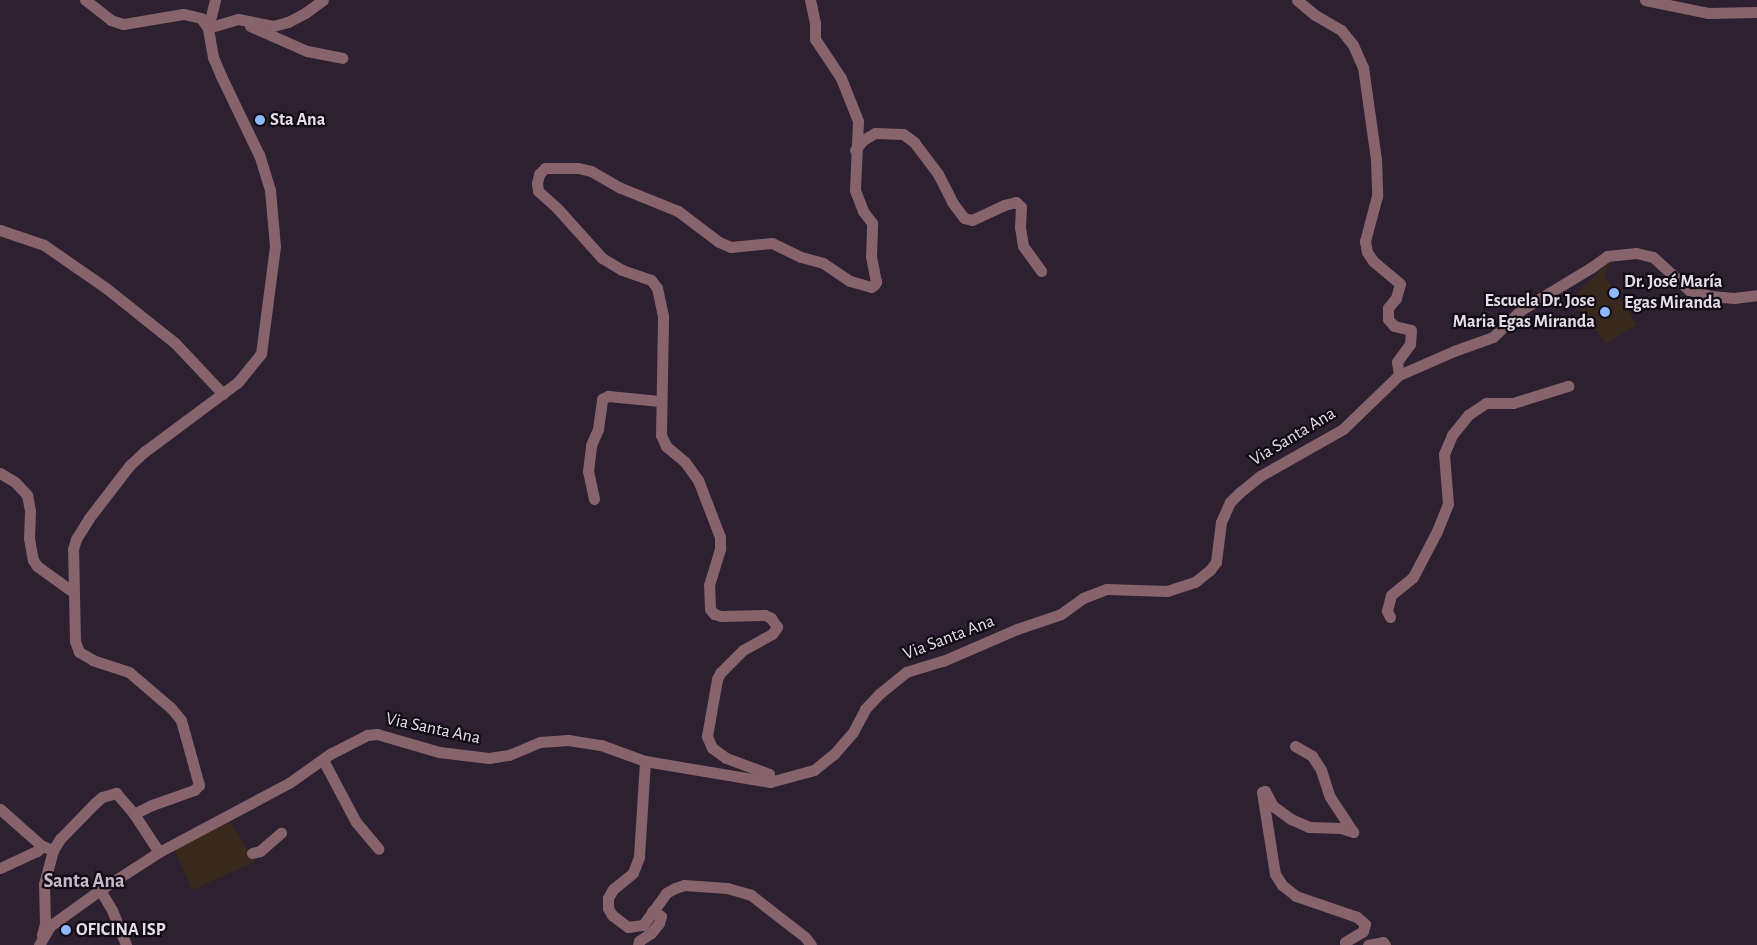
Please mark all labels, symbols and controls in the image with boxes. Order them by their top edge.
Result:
place label: Sta Ana [270,109,325,131]
marker: Sta Ana [254,114,266,126]
place label: Dr. José María Egas Miranda [1624,272,1723,314]
marker: Dr. José María Egas Miranda [1608,287,1620,299]
place label: Escuela Dr. Jose Maria Egas Miranda [1453,291,1595,334]
marker: Escuela Dr. Jose Maria Egas Miranda [1599,306,1611,318]
street label: Via Santa Ana [1246,403,1340,471]
street label: Via Santa Ana [900,611,998,665]
street label: Via Santa Ana [384,708,482,750]
district label: Santa Ana [43,869,125,893]
place label: OFICINA ISP [76,919,166,941]
marker: OFICINA ISP [60,924,72,936]

